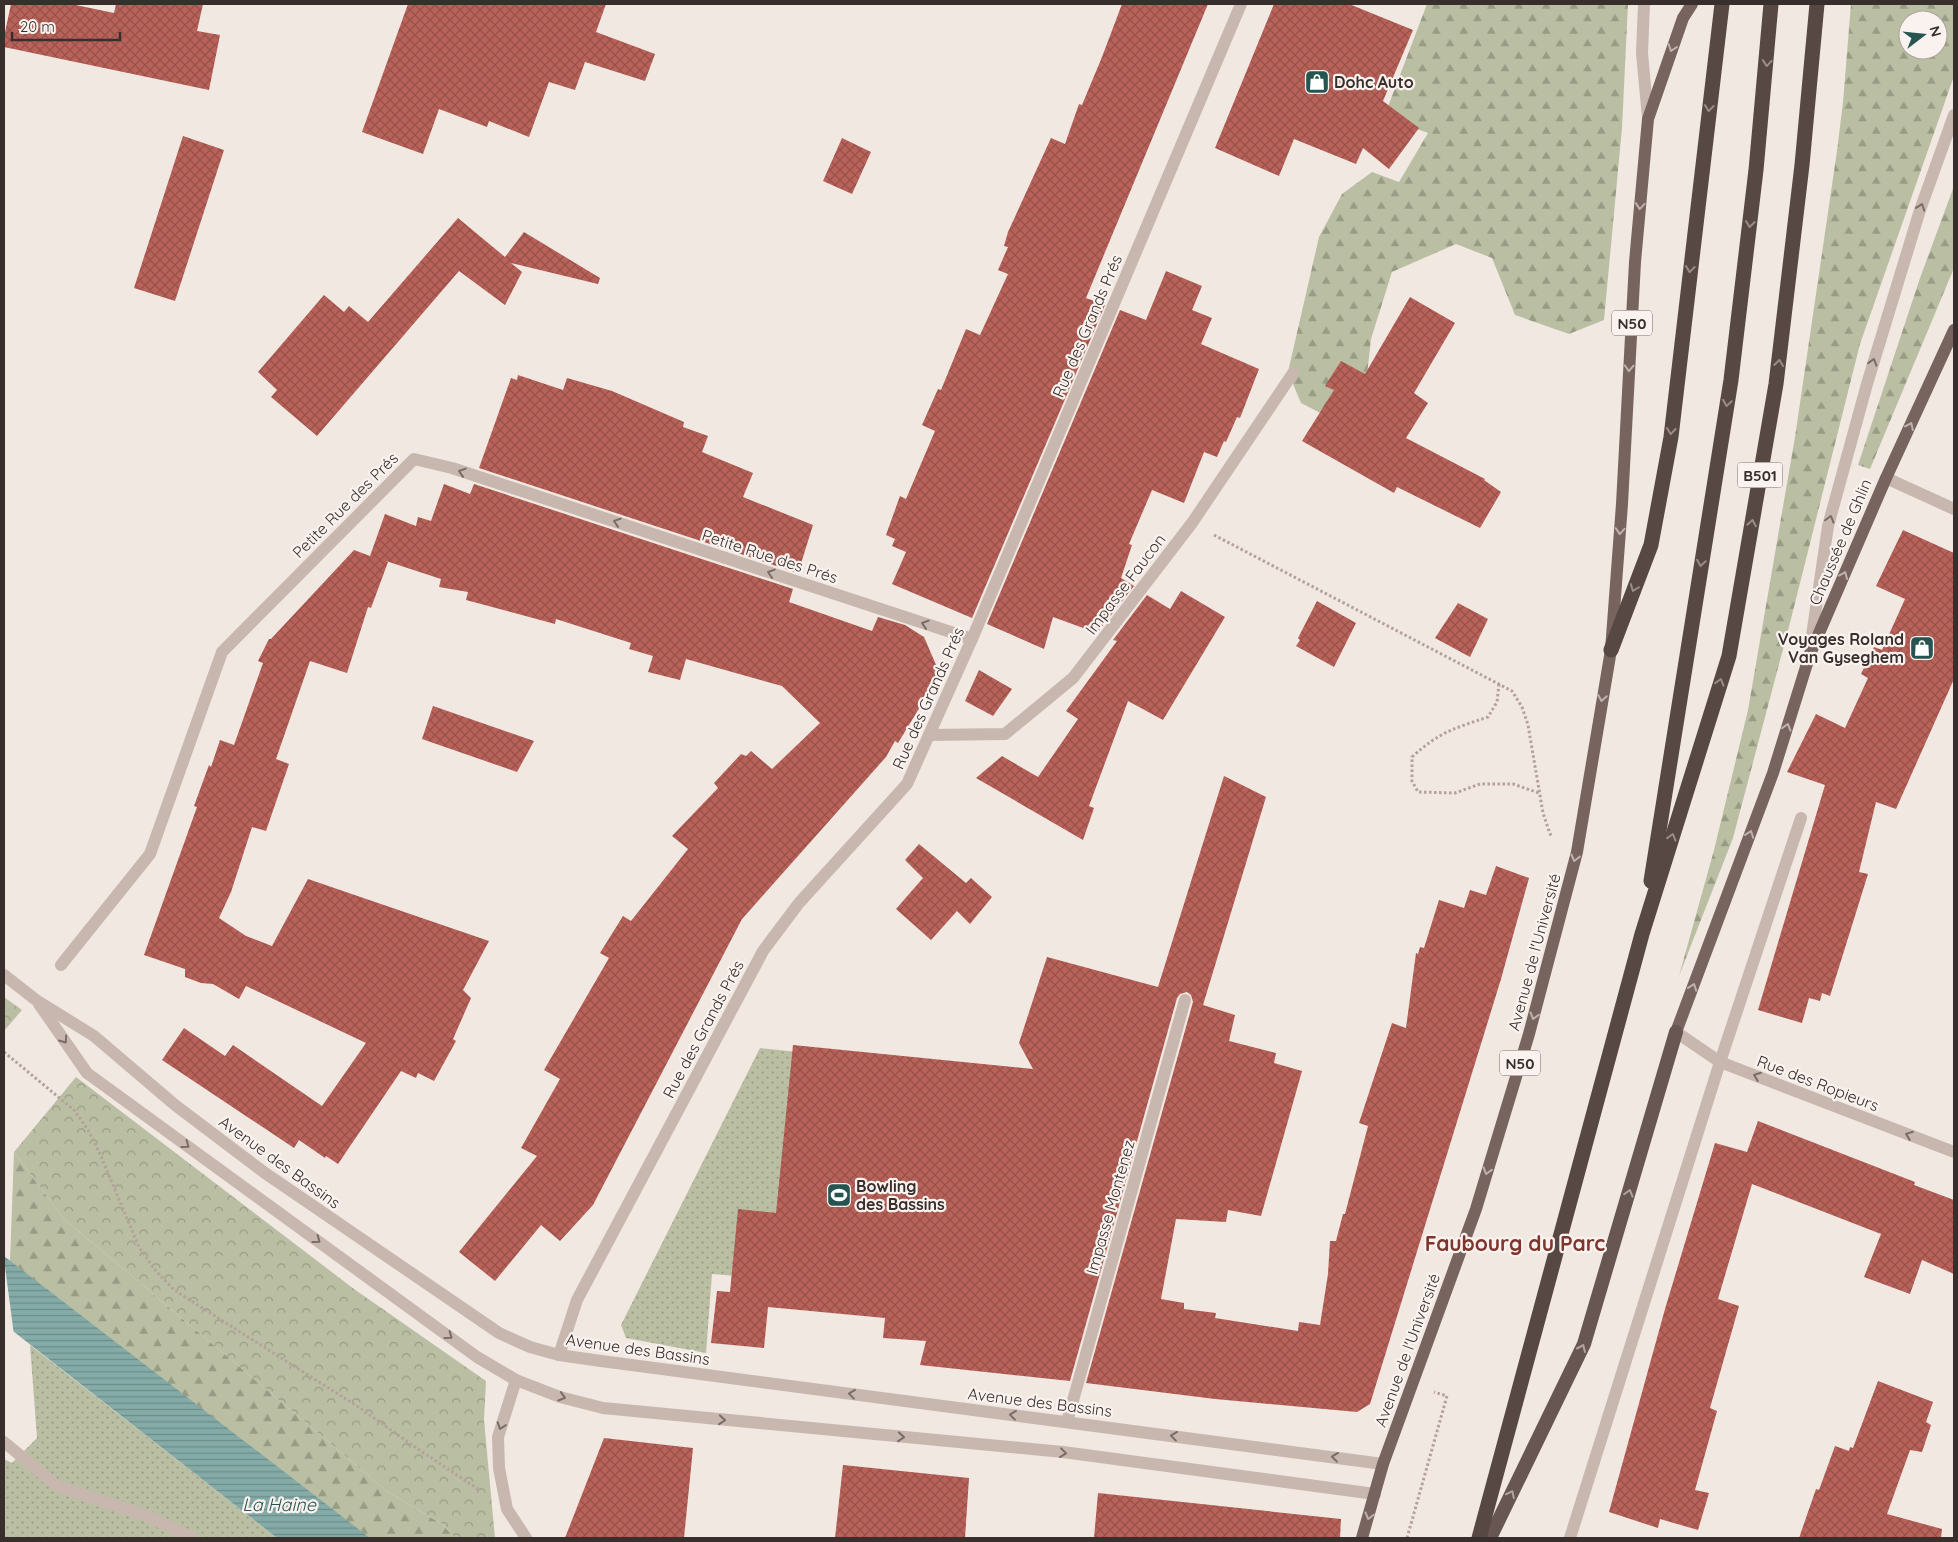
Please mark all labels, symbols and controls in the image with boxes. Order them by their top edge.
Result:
scale bar [12,10,120,42]
north arrow [1898,10,1948,60]
text: 20 m [20,17,55,36]
text: N [1925,24,1946,39]
one-way arrow [1668,43,1678,52]
one-way arrow [1761,59,1772,67]
shop icon: Dohc Auto [1304,69,1330,95]
place label: Dohc Auto [1334,72,1414,92]
one-way arrow [1704,104,1715,112]
one-way arrow [1635,203,1646,211]
one-way arrow [1915,203,1925,212]
one-way arrow [1745,221,1756,229]
street label: Rue des Grands Prés [1048,252,1126,400]
one-way arrow [1685,266,1696,274]
road number: N50 [1612,310,1652,336]
one-way arrow [1773,358,1784,366]
one-way arrow [1868,359,1878,367]
one-way arrow [1624,365,1635,373]
one-way arrow [1723,399,1733,407]
one-way arrow [1904,422,1914,431]
one-way arrow [1666,427,1677,435]
street label: Petite Rue des Prés [288,448,402,562]
road number: B501 [1738,462,1782,488]
one-way arrow [459,467,467,477]
street label: Chaussée de Ghlin [1804,476,1876,608]
one-way arrow [1824,515,1834,523]
one-way arrow [613,518,621,528]
one-way arrow [1746,519,1756,527]
street label: Petite Rue des Prés [700,525,840,587]
one-way arrow [1615,527,1626,535]
street label: Impasse Faucon [1081,530,1169,638]
one-way arrow [1696,559,1706,568]
one-way arrow [767,569,776,579]
one-way arrow [1837,571,1848,580]
one-way arrow [1630,583,1640,592]
one-way arrow [922,620,930,630]
street label: Rue des Grands Prés [888,624,968,772]
place label: Voyages Roland Van Gyseghem [1778,629,1904,667]
shop icon: Voyages Roland Van Gyseghem [1909,635,1935,661]
one-way arrow [1715,679,1725,687]
one-way arrow [1598,694,1608,703]
one-way arrow [1781,723,1791,731]
one-way arrow [1744,831,1754,839]
one-way arrow [1667,834,1677,842]
one-way arrow [1570,854,1581,863]
street label: Avenue de l'Université [1503,871,1565,1033]
street label: Rue des Grands Prés [658,957,748,1101]
one-way arrow [1687,983,1697,991]
one-way arrow [1529,1011,1540,1020]
one-way arrow [58,1034,67,1043]
road number: N50 [1500,1050,1540,1076]
street label: Rue des Ropieurs [1754,1051,1882,1115]
one-way arrow [1753,1072,1762,1083]
street label: Avenue des Bassins [215,1111,345,1213]
one-way arrow [1905,1131,1914,1141]
street label: Impasse Montenez [1081,1137,1139,1277]
one-way arrow [180,1139,190,1148]
one-way arrow [1483,1167,1493,1175]
place label: Bowling des Bassins [856,1176,945,1214]
sports icon: Bowling des Bassins [826,1182,852,1208]
one-way arrow [1623,1189,1633,1197]
district label: Faubourg du Parc [1425,1230,1605,1256]
one-way arrow [311,1235,320,1243]
street label: Avenue de l'Université [1370,1270,1444,1430]
street label: Avenue des Bassins [565,1329,711,1369]
one-way arrow [443,1330,453,1339]
one-way arrow [1576,1344,1587,1353]
street label: Avenue des Bassins [967,1383,1113,1421]
one-way arrow [847,1389,855,1400]
one-way arrow [557,1392,565,1402]
one-way arrow [1008,1410,1016,1421]
one-way arrow [718,1414,726,1425]
one-way arrow [497,1421,507,1430]
one-way arrow [897,1431,905,1442]
one-way arrow [1170,1432,1178,1442]
one-way arrow [1059,1447,1067,1458]
one-way arrow [1331,1453,1339,1463]
one-way arrow [1505,1491,1515,1500]
water label: La Haine [242,1493,317,1516]
one-way arrow [1364,1512,1374,1520]

